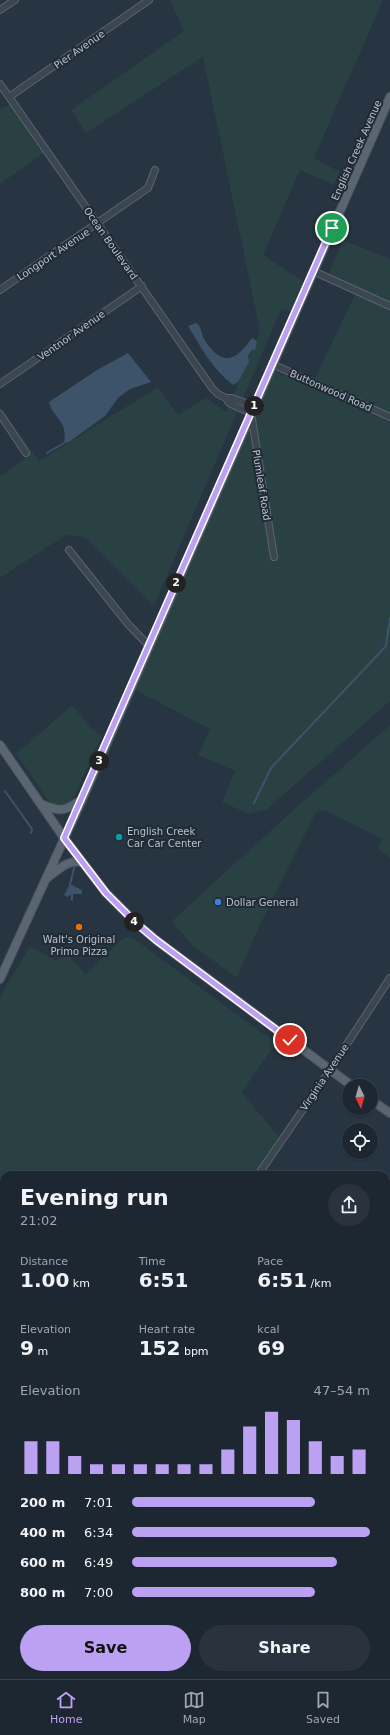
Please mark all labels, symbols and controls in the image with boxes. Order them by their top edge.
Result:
street label: Pier Avenue [52,28,107,71]
street label: English Creek Avenue [329,98,384,202]
street label: Ocean Boulevard [81,205,140,282]
pin [315,211,349,245]
icon: arrive [321,217,343,239]
street label: Longport Avenue [15,226,92,283]
street label: Ventnor Avenue [36,308,107,363]
street label: Buttonwood Road [288,367,373,413]
pin: 1 [244,396,264,416]
text: 1 [250,399,258,412]
street label: Plumleaf Road [250,449,273,521]
pin: 2 [166,573,186,593]
text: 2 [172,576,180,589]
pin: 3 [89,751,109,771]
text: 3 [95,754,103,767]
place label: English Creek Car Car Center [127,826,202,849]
marker: English Creek Car Car Center [114,832,124,842]
marker: Dollar General [213,897,223,907]
place label: Dollar General [226,897,298,908]
pin: 4 [124,912,144,932]
text: 4 [130,915,138,928]
marker: Walt's Original Primo Pizza [74,922,84,932]
place label: Walt's Original Primo Pizza [43,934,115,957]
pin [273,1023,307,1057]
icon: check [279,1029,301,1051]
street label: Virginia Avenue [298,1042,351,1113]
north arrow [342,1079,378,1115]
map controls [342,1079,378,1159]
button: locate [342,1123,378,1159]
button: share [328,1184,370,1226]
text: Evening run [20,1185,169,1210]
text: 21:02 [20,1213,57,1228]
text: Distance [20,1255,68,1268]
text: Time [139,1255,166,1268]
text: Pace [257,1255,283,1268]
text: 1.00 [20,1268,69,1292]
text: 6:51 [139,1268,188,1292]
text: 6:51 [257,1268,307,1292]
text: km [69,1277,90,1290]
text: /km [307,1277,331,1290]
text: Elevation [20,1323,71,1336]
text: Heart rate [139,1323,195,1336]
text: kcal [257,1323,280,1336]
text: 9 [20,1336,34,1360]
text: 152 [139,1336,180,1360]
text: 69 [257,1336,285,1360]
text: m [34,1345,48,1358]
text: bpm [180,1345,209,1358]
text: Elevation [20,1383,80,1398]
text: 47–54 m [314,1383,370,1398]
text: 200 m [20,1495,65,1510]
text: 7:01 [84,1495,113,1510]
text: 400 m [20,1525,65,1540]
text: 6:34 [84,1525,113,1540]
text: 600 m [20,1555,65,1570]
text: 6:49 [84,1555,113,1570]
text: 800 m [20,1585,65,1600]
text: 7:00 [84,1585,113,1600]
button: Save [20,1625,191,1671]
button: Share [199,1625,370,1671]
tab: Home [50,1689,83,1726]
tab: Map [183,1689,206,1726]
tab: Saved [306,1689,340,1726]

